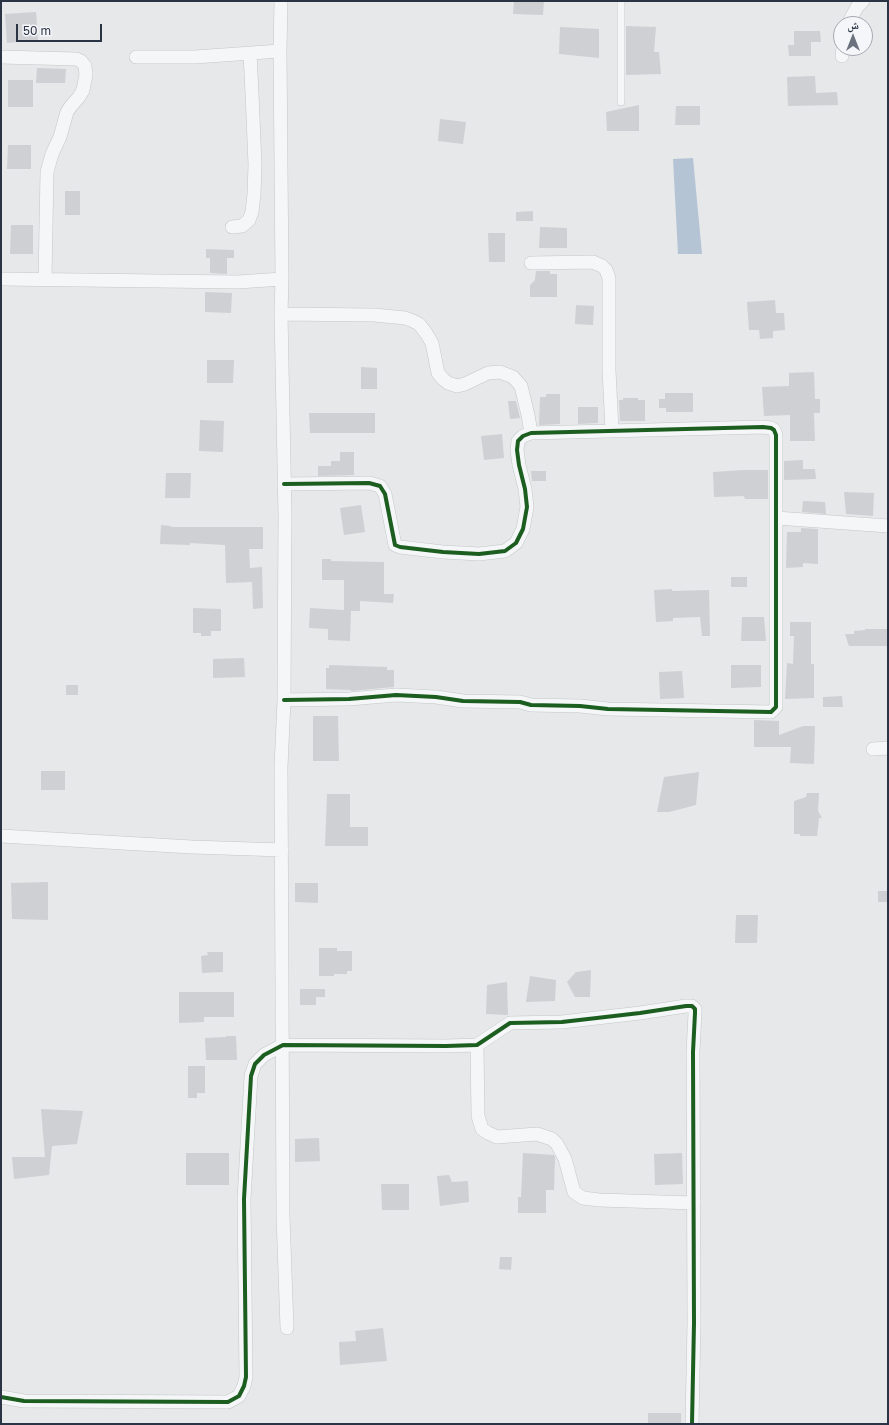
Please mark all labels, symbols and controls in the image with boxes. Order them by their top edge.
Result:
scale bar [18,16,104,42]
north arrow [833,16,873,56]
text: ش [847,18,859,31]
text: 50 m [23,23,51,38]

